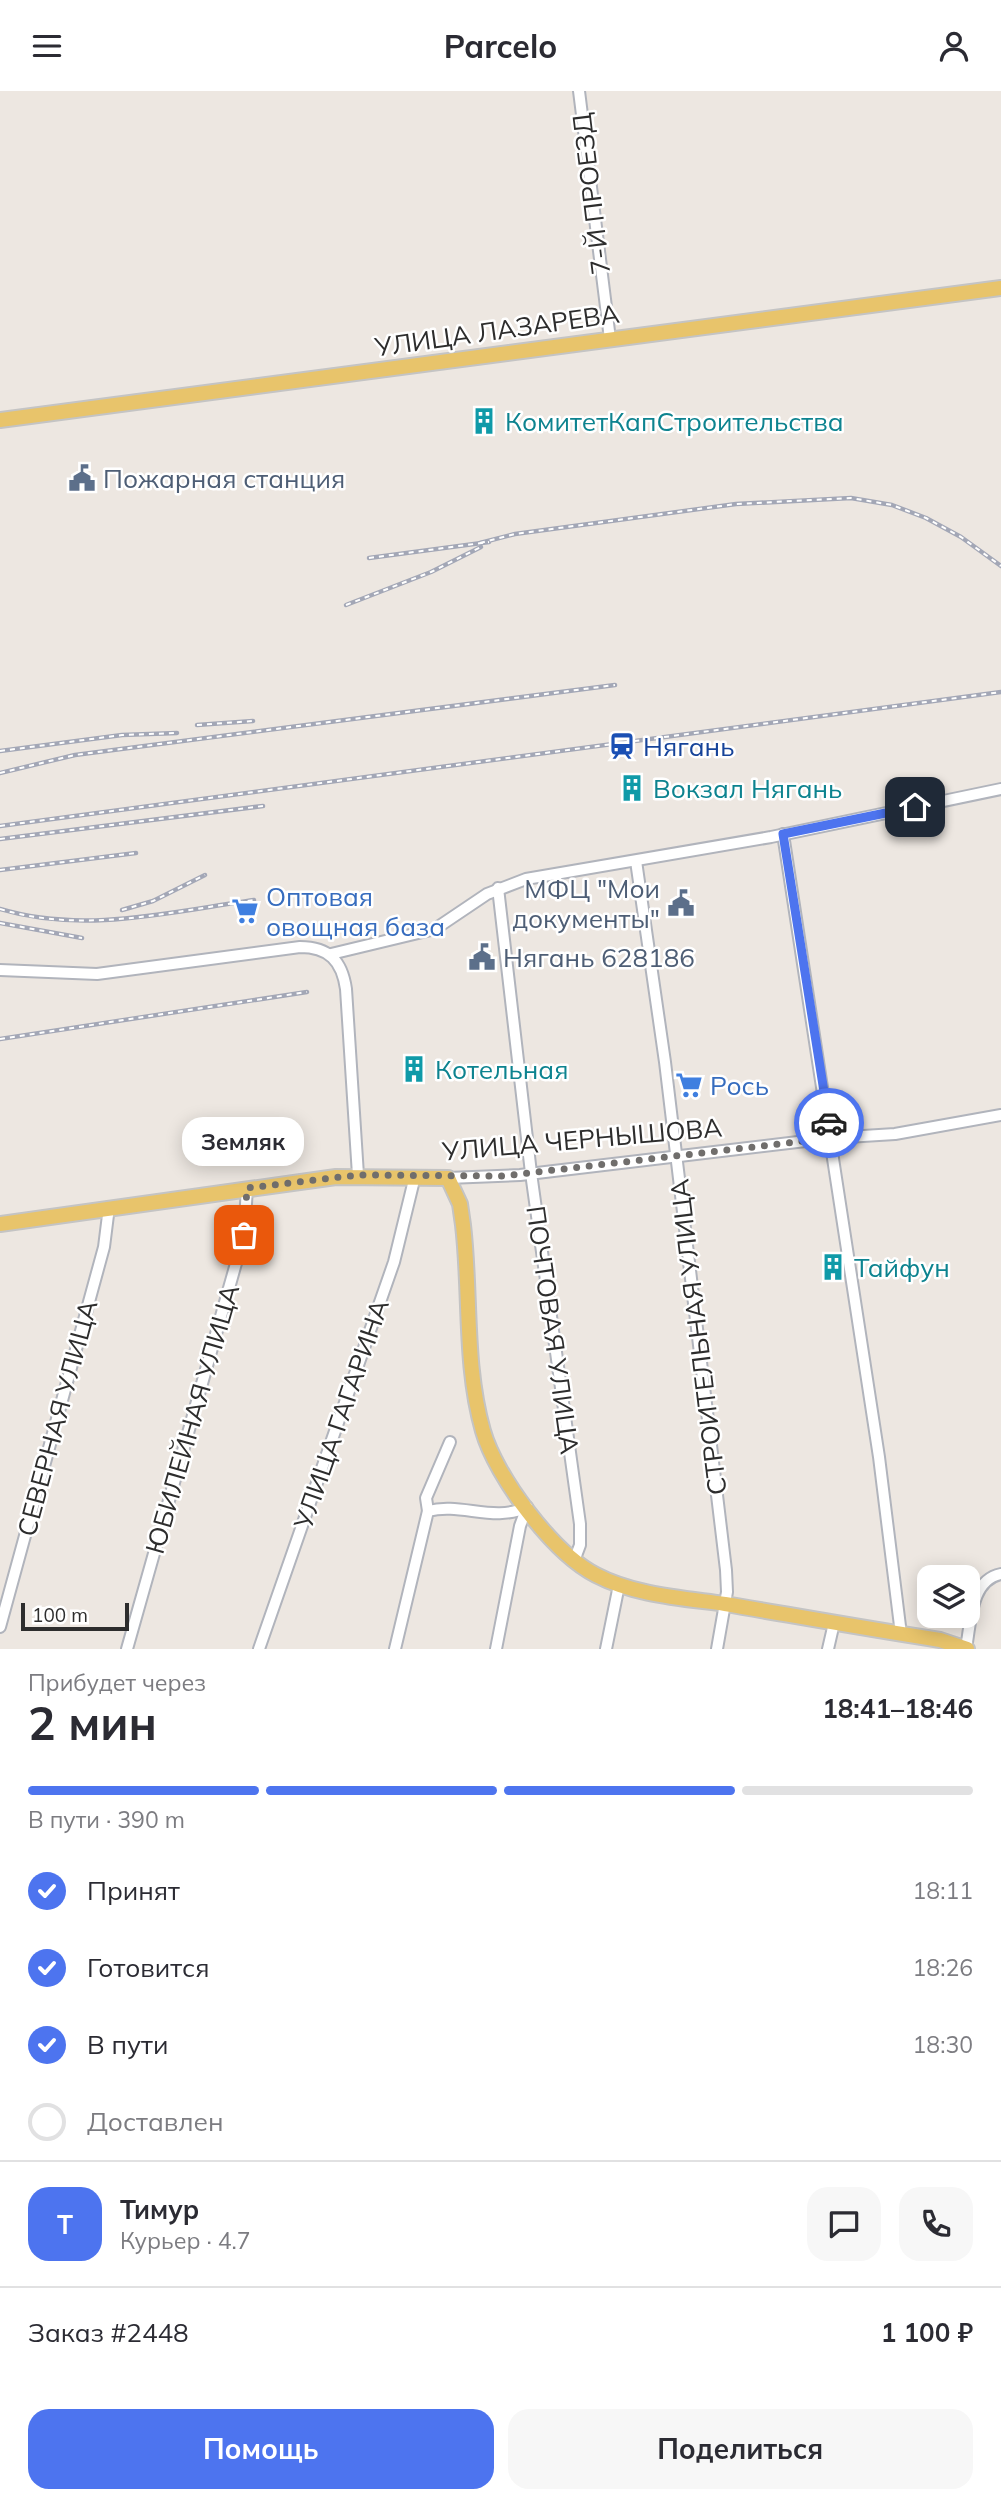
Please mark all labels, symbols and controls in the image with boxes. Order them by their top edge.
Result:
text: Parcelo [444,26,557,66]
icon: menu [28,27,66,65]
icon: person [935,27,973,65]
street label: 7-Й ПРОЕЗД [565,111,617,277]
street label: УЛИЦА ЛАЗАРЕВА [372,296,621,364]
place label: КомитетКапСтроительства [505,405,844,438]
building icon: КомитетКапСтроительства [469,406,499,436]
place label: Пожарная станция [103,462,345,495]
public building icon: Пожарная станция [67,463,97,493]
place label: Нягань [643,730,734,763]
station icon: Нягань [607,731,637,761]
place label: Вокзал Нягань [653,772,842,805]
building icon: Вокзал Нягань [617,773,647,803]
pin [885,777,945,837]
icon: home [896,788,934,826]
place label: МФЦ "Мои документы" [512,872,660,935]
place label: Оптовая овощная база [266,880,445,943]
public building icon: МФЦ "Мои документы" [666,888,696,918]
supermarket icon: Оптовая овощная база [230,896,260,926]
place label: Нягань 628186 [503,941,695,974]
public building icon: Нягань 628186 [467,942,497,972]
place label: Котельная [435,1053,568,1086]
building icon: Котельная [399,1054,429,1084]
place label: Рось [710,1069,769,1102]
supermarket icon: Рось [674,1070,704,1100]
courier [794,1088,864,1158]
icon: car [810,1104,848,1142]
street label: УЛИЦА ЧЕРНЫШОВА [440,1110,723,1168]
callout: Земляк [183,1116,305,1165]
text: Земляк [201,1127,285,1156]
street label: СТРОИТЕЛЬНАЯ УЛИЦА [662,1177,734,1497]
street label: ПОЧТОВАЯ УЛИЦА [519,1204,587,1456]
pin [214,1205,274,1265]
icon: bag [225,1216,263,1254]
place label: Тайфун [854,1251,950,1284]
building icon: Тайфун [818,1252,848,1282]
street label: ЮБИЛЕЙНАЯ УЛИЦА [138,1280,246,1558]
street label: УЛИЦА ГАГАРИНА [286,1295,396,1534]
street label: СЕВЕРНАЯ УЛИЦА [10,1296,104,1540]
map controls [917,1565,980,1628]
button: layers [917,1565,980,1628]
scale bar [21,1600,130,1632]
text: 100 m [32,1603,88,1627]
text: Прибудет через [28,1668,206,1697]
text: 18:41–18:46 [822,1692,973,1725]
text: 2 мин [28,1694,157,1752]
text: В пути · 390 m [28,1805,185,1834]
icon: check [28,1872,66,1910]
text: Принят [87,1874,180,1907]
text: 18:11 [913,1876,973,1905]
icon: check [28,1949,66,1987]
text: Готовится [87,1951,210,1984]
text: 18:26 [913,1953,973,1982]
icon: check [28,2026,66,2064]
text: В пути [87,2028,168,2061]
text: 18:30 [913,2030,973,2059]
text: Доставлен [87,2105,224,2138]
button: chat [807,2187,881,2261]
button: phone [899,2187,973,2261]
text: Тимур [120,2193,199,2226]
text: Т [57,2208,73,2241]
text: Курьер · 4.7 [120,2226,251,2255]
text: Заказ #2448 [28,2316,189,2349]
text: 1 100 ₽ [881,2316,973,2349]
button: Помощь [28,2409,494,2489]
button: Поделиться [508,2409,973,2489]

